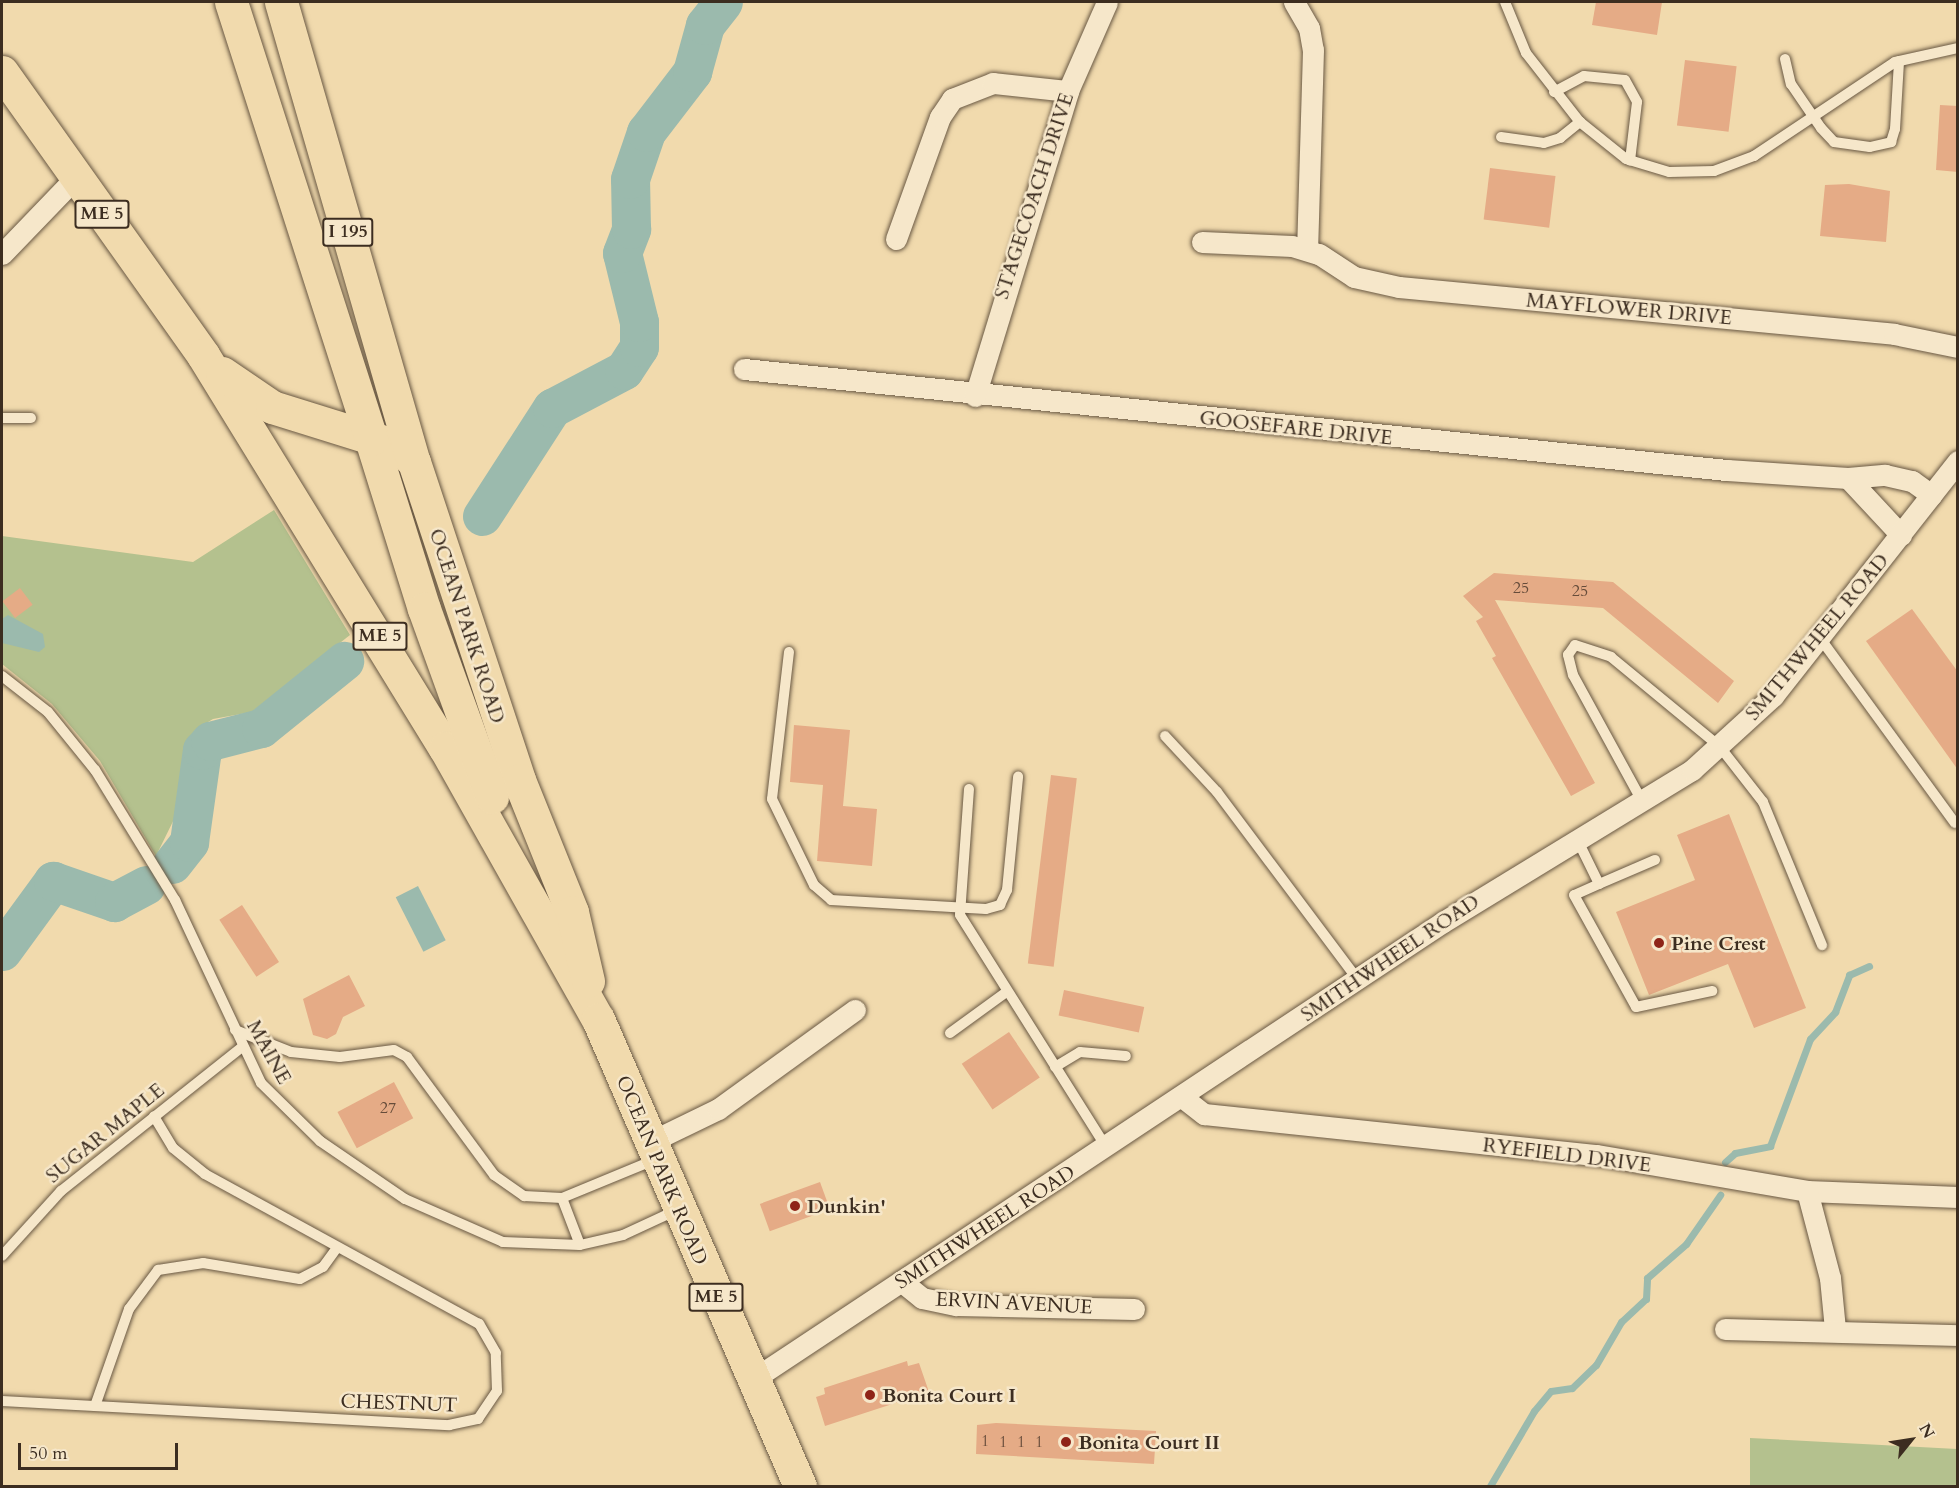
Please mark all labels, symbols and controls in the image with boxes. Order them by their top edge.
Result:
street label: STAGECOACH DRIVE [989,90,1079,302]
road number: ME 5 [74,199,130,229]
road number: I 195 [321,217,375,247]
street label: MAYFLOWER DRIVE [1525,288,1733,330]
street label: GOOSEFARE DRIVE [1198,406,1394,450]
street label: OCEAN PARK ROAD [424,526,510,726]
street label: SMITHWHEEL ROAD [1740,549,1894,725]
house number: 25 [1513,578,1529,598]
house number: 25 [1572,581,1588,601]
road number: ME 5 [352,621,409,651]
street label: SMITHWHEEL ROAD [1296,889,1484,1027]
place label: Pine Crest [1671,931,1766,955]
marker: Pine Crest [1652,936,1666,950]
street label: MAINE [242,1016,296,1088]
street label: OCEAN PARK ROAD [611,1072,713,1268]
street label: SUGAR MAPLE [41,1078,169,1188]
house number: 27 [380,1098,396,1118]
street label: RYEFIELD DRIVE [1481,1133,1653,1177]
street label: SMITHWHEEL ROAD [891,1160,1079,1294]
place label: Dunkin' [807,1194,886,1218]
marker: Dunkin' [788,1199,802,1213]
road number: ME 5 [688,1282,744,1312]
street label: ERVIN AVENUE [935,1287,1093,1319]
place label: Bonita Court I [882,1383,1016,1407]
marker: Bonita Court I [863,1388,877,1402]
street label: CHESTNUT [340,1389,458,1417]
north arrow [1881,1410,1941,1470]
text: N [1914,1419,1940,1443]
place label: Bonita Court II [1078,1430,1220,1454]
scale bar [21,1431,182,1469]
house number: 1 [981,1431,989,1451]
house number: 1 [999,1432,1007,1452]
house number: 1 [1017,1432,1025,1452]
house number: 1 [1035,1432,1043,1452]
marker: Bonita Court II [1059,1435,1073,1449]
text: 50 m [29,1441,68,1466]

